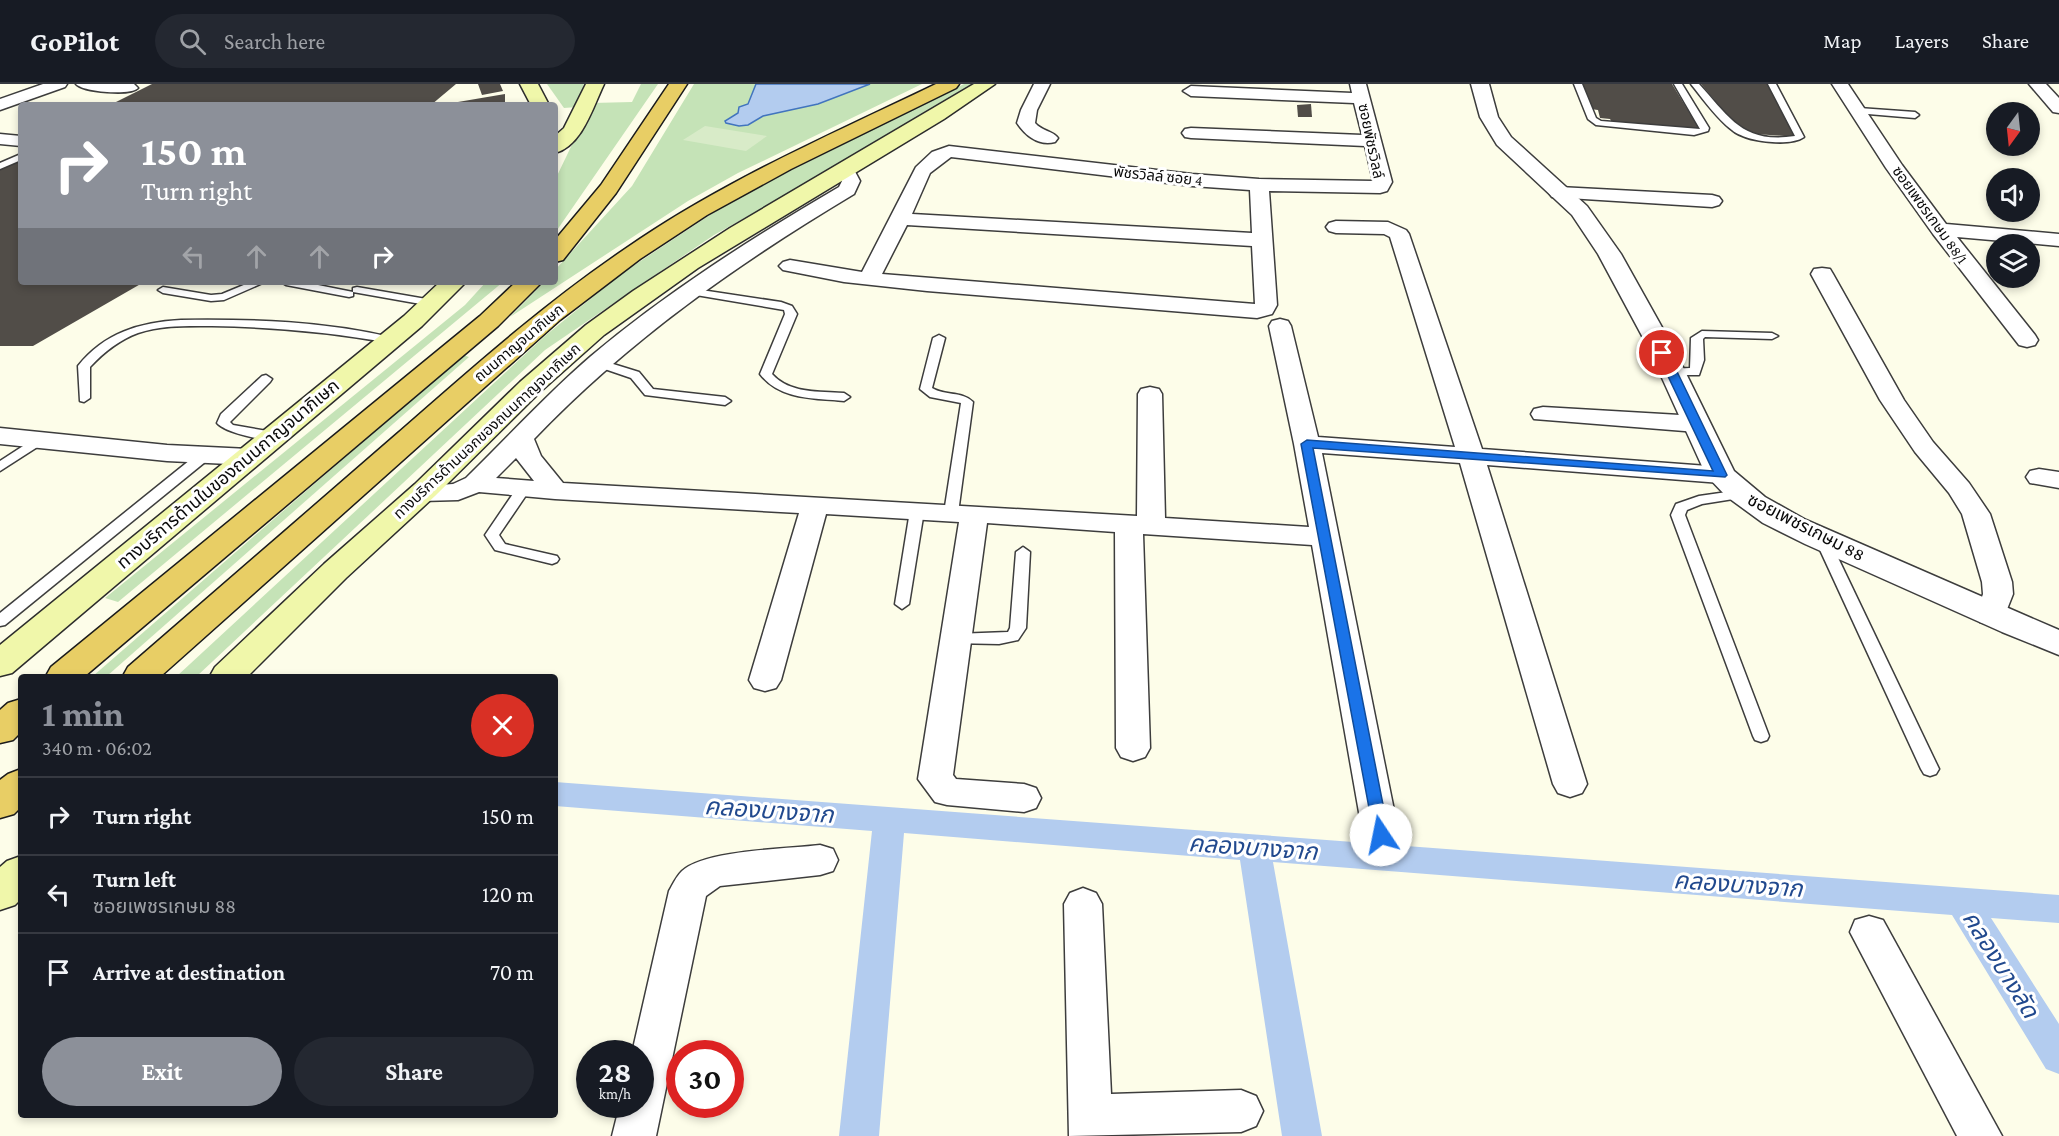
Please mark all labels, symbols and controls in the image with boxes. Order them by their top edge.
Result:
search box [155,14,575,68]
icon: search [176,25,209,58]
text: GoPilot [30,26,119,57]
text: Search here [224,29,325,54]
text: Map [1823,29,1862,53]
text: Layers [1895,29,1949,53]
text: Share [1982,29,2029,53]
street label: ซอยพัชรวิลล์ [1355,102,1387,180]
north arrow [1986,102,2040,156]
map controls [1986,102,2040,288]
icon: right [42,126,120,204]
text: 150 m [141,127,246,174]
street label: พัชรวิลล์ ซอย 4 [1113,163,1203,189]
street label: ซอยเพชรเกษม 88/1 [1889,163,1971,267]
button: sound [1986,168,2040,222]
text: Turn right [141,176,252,206]
button: layers [1986,234,2040,288]
icon: left [177,240,210,273]
icon: ahead [240,240,273,273]
icon: ahead [303,240,336,273]
icon: right [366,240,399,273]
street label: ถนนกาญจนาภิเษก [471,301,567,385]
pin [1636,327,1687,378]
icon: arrive [1645,336,1678,369]
street label: ทางบริการด้านนอกของถนนกาญจนาภิเษก [390,340,584,522]
street label: ทางบริการด้านในของถนนกาญจนาภิเษก [113,375,343,573]
street label: ซอยเพชรเกษม 88 [1744,489,1868,565]
text: 1 min [42,694,124,734]
button: close [471,694,534,757]
text: 340 m · 06:02 [42,737,152,759]
water label: คลองบางจาก [704,792,836,828]
icon: right [42,800,75,833]
position arrow [1349,803,1413,867]
text: Turn right [93,804,191,829]
text: 150 m [482,804,534,829]
water label: คลองบางจาก [1188,829,1320,865]
water label: คลองบางจาก [1673,866,1805,902]
text: Turn left [93,867,176,892]
icon: left [42,878,75,911]
text: 120 m [482,882,534,907]
text: ซอยเพชรเกษม 88 [93,895,236,917]
water label: คลองบางลัด [1958,906,2045,1023]
icon: arrive [42,956,75,989]
text: Arrive at destination [93,960,285,985]
text: 70 m [490,960,534,985]
button: Exit [42,1037,282,1106]
button: Share [294,1037,534,1106]
speed limit sign: 30 [666,1040,744,1118]
text: 28 [599,1055,631,1088]
text: km/h [599,1086,631,1102]

